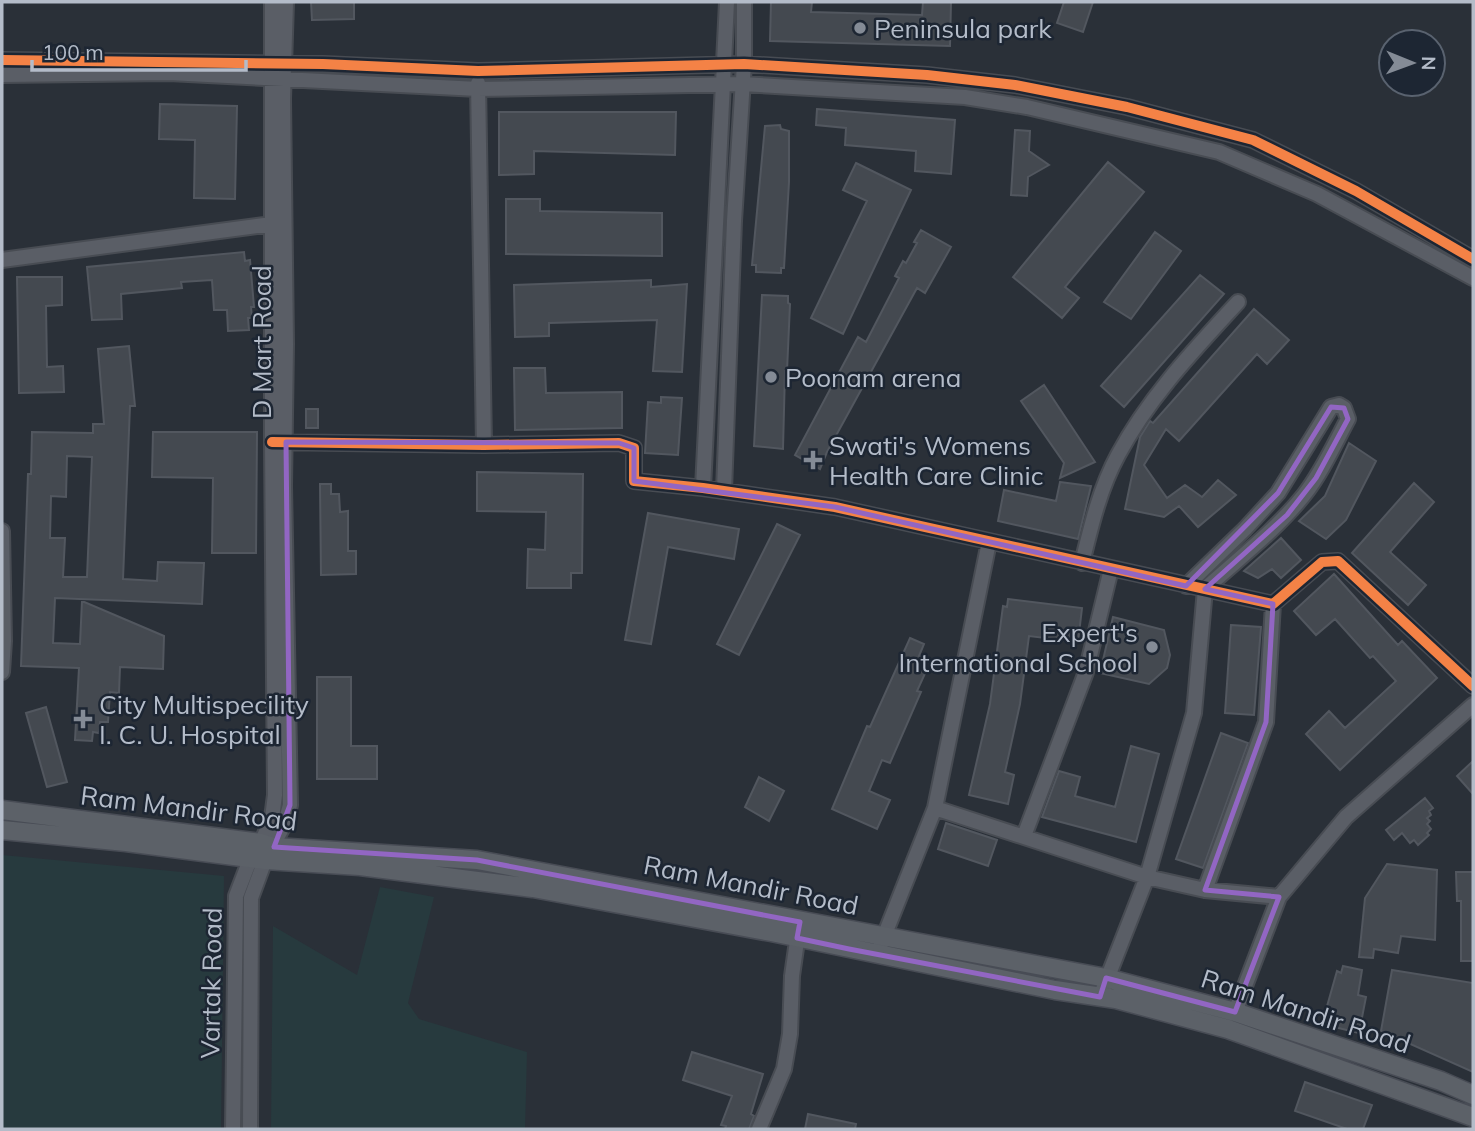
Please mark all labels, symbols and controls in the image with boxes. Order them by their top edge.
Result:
place label: Peninsula park [874,12,1052,45]
marker: Peninsula park [852,20,868,36]
scale bar [32,28,245,72]
north arrow [1377,28,1447,98]
text: 100 m [42,39,104,65]
text: N [1417,56,1441,71]
street label: D Mart Road [245,265,278,419]
place label: Poonam arena [785,361,961,394]
marker: Poonam arena [763,369,779,385]
place label: Swati's Womens Health Care Clinic [829,429,1044,492]
marker: Swati's Womens Health Care Clinic [803,450,823,470]
place label: Expert's International School [899,616,1138,679]
marker: Expert's International School [1144,639,1160,655]
place label: City Multispecility I. C. U. Hospital [99,688,309,751]
marker: City Multispecility I. C. U. Hospital [73,709,93,729]
street label: Ram Mandir Road [79,778,299,838]
street label: Ram Mandir Road [641,848,861,922]
street label: Vartak Road [193,907,229,1059]
street label: Ram Mandir Road [1197,962,1415,1060]

